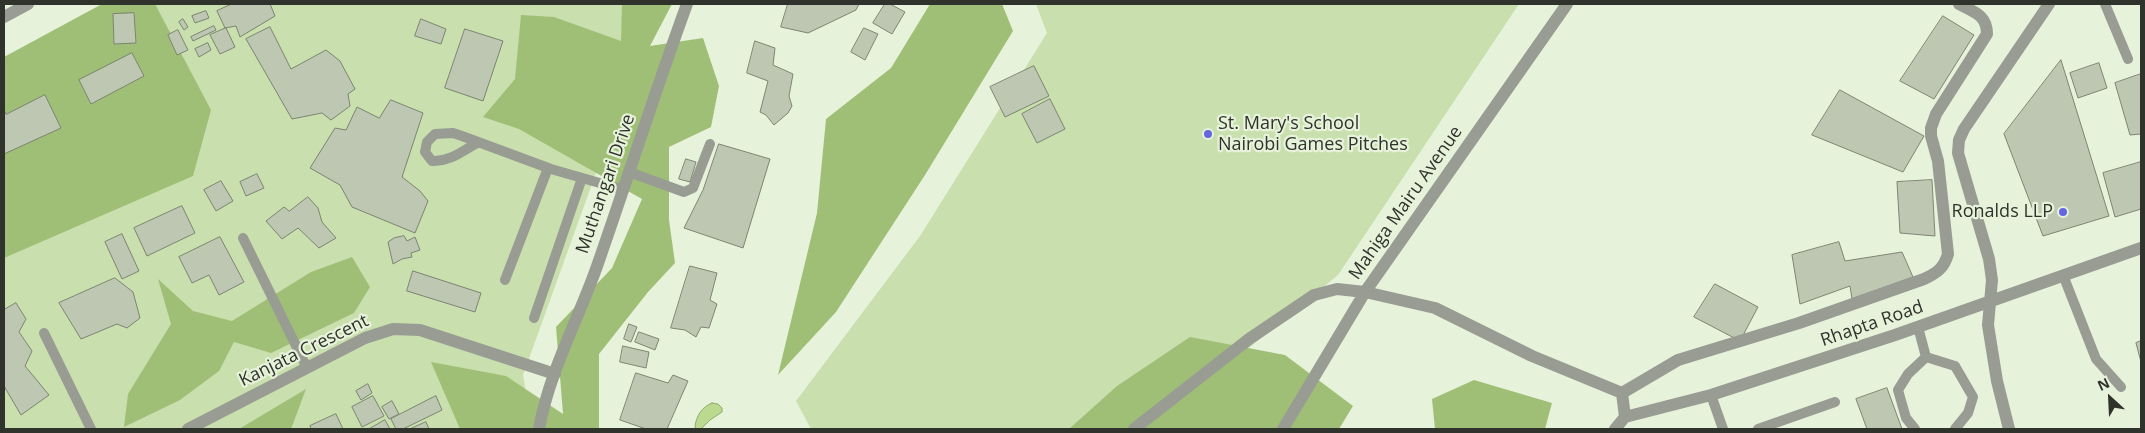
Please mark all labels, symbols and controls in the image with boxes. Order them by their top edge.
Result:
street label: Muthangari Drive [572,111,640,257]
place label: St. Mary's School Nairobi Games Pitches [1218,113,1408,156]
street label: Mahiga Mairu Avenue [1345,122,1467,284]
marker: St. Mary's School Nairobi Games Pitches [1202,128,1214,140]
place label: Ronalds LLP [1952,201,2053,223]
marker: Ronalds LLP [2057,206,2069,218]
street label: Rhapta Road [1818,296,1926,352]
street label: Kanjata Crescent [236,310,372,392]
north arrow [2085,373,2135,423]
text: N [2094,373,2113,395]

